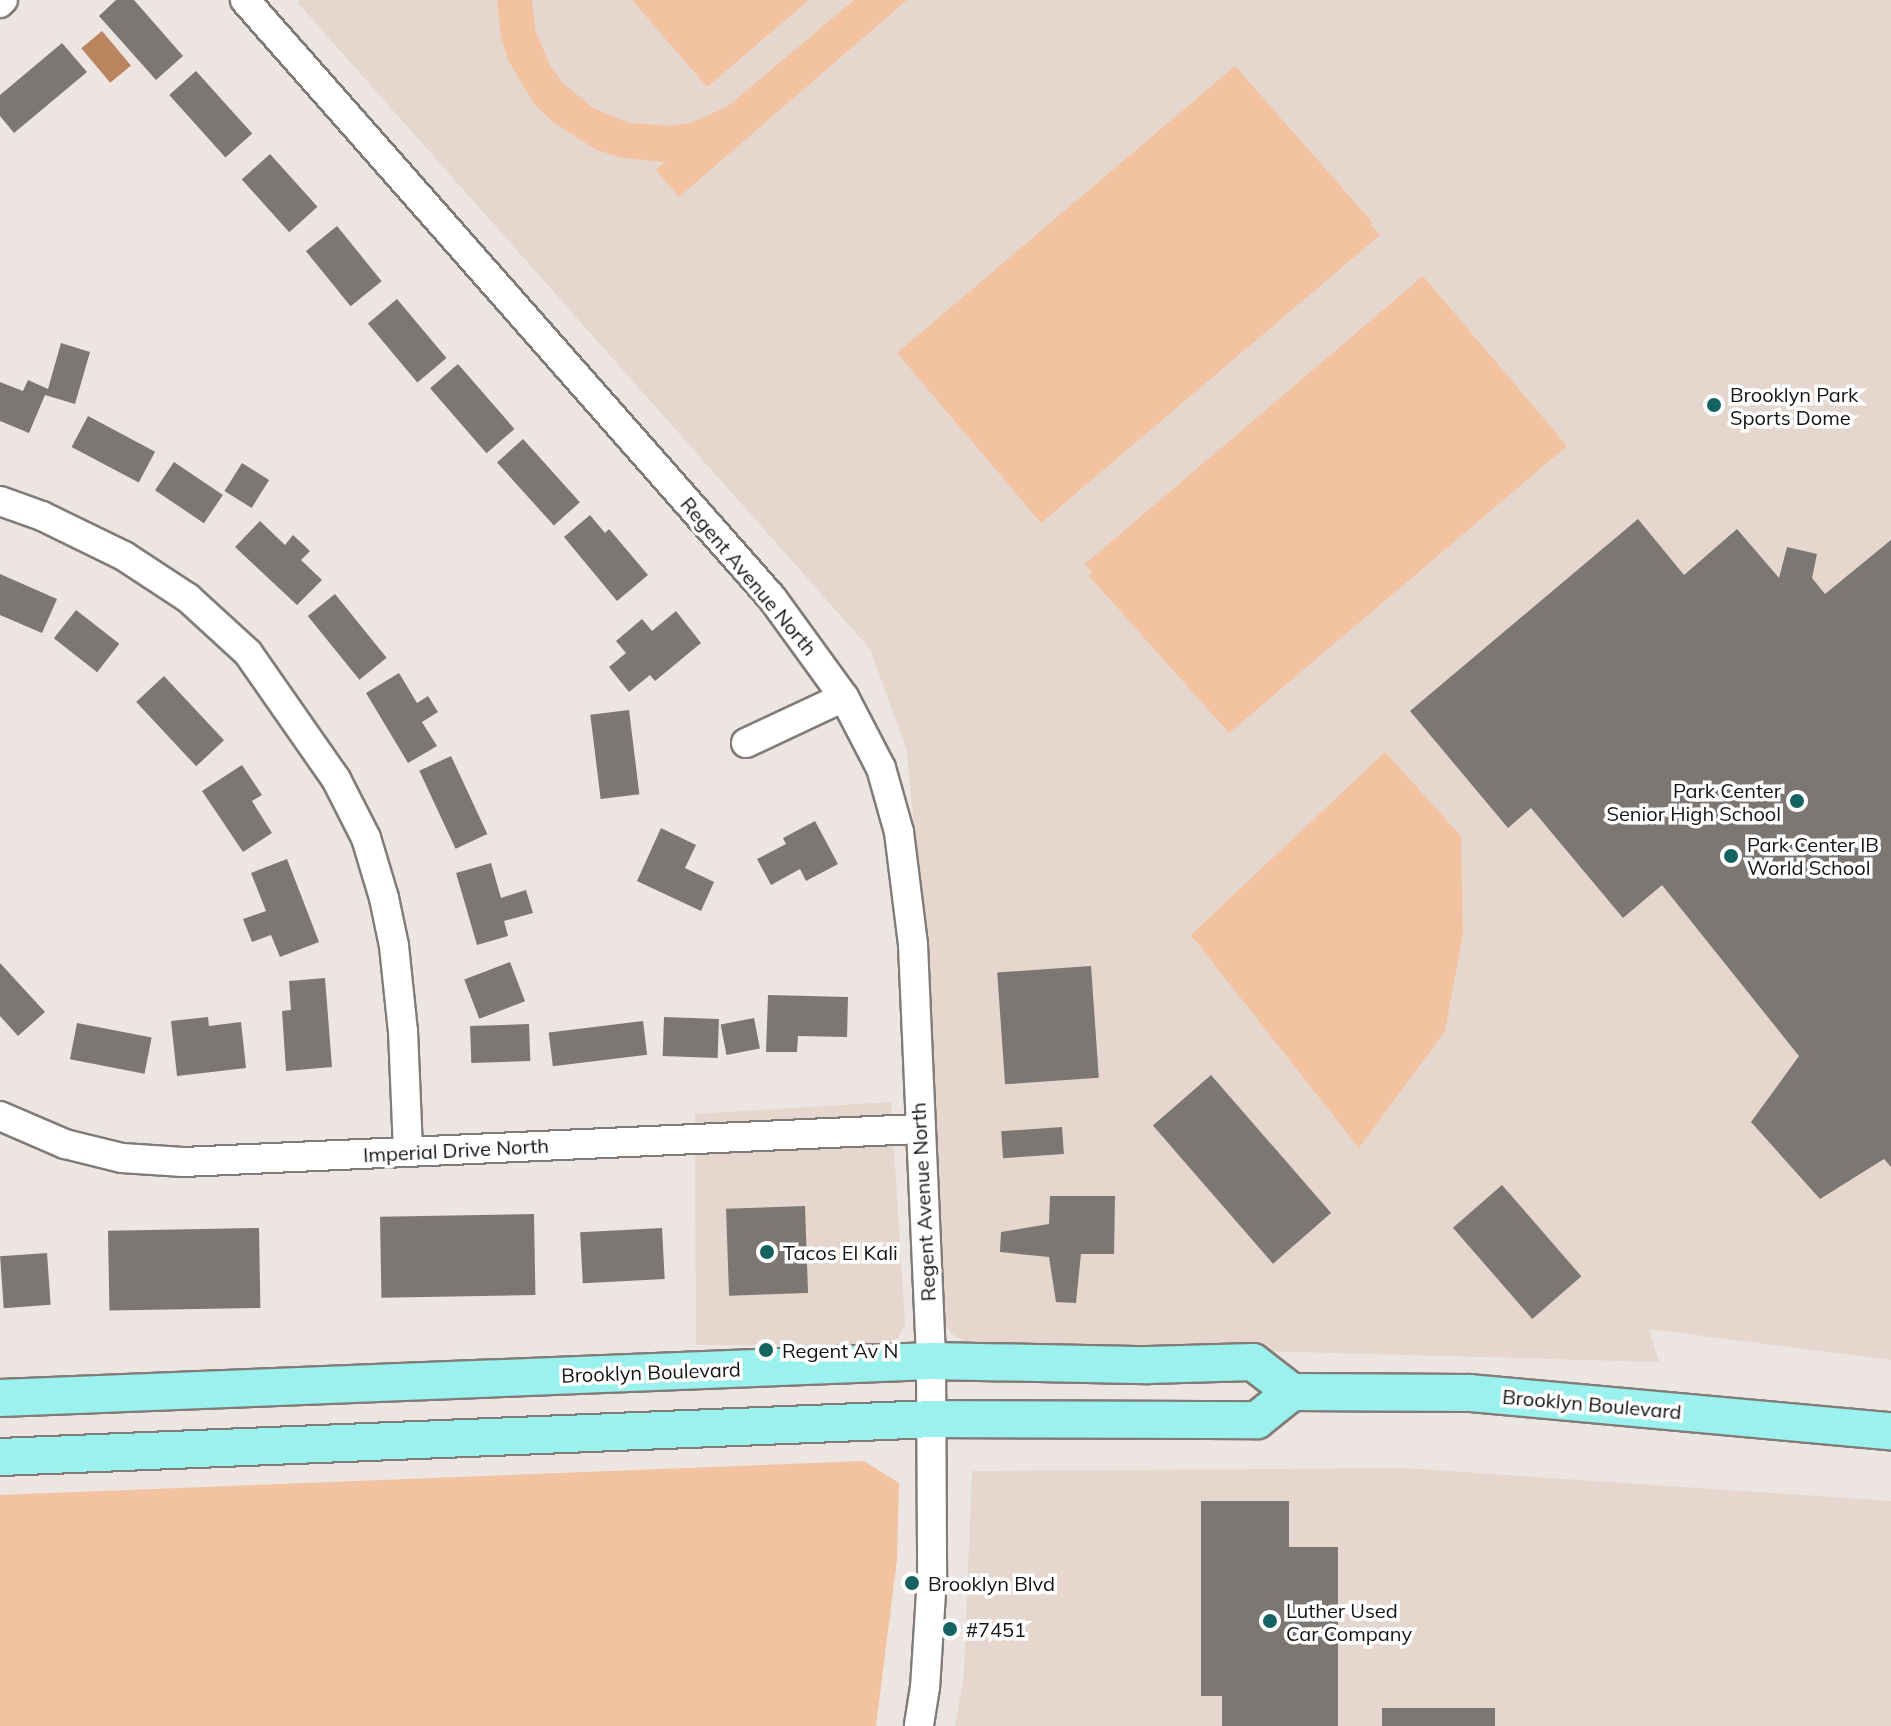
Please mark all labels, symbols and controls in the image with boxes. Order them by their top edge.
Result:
place label: Brooklyn Park Sports Dome [1730,382,1858,429]
marker: Brooklyn Park Sports Dome [1705,396,1723,414]
street label: Regent Avenue North [676,492,822,660]
place label: Park Center Senior High School [1607,778,1781,825]
marker: Park Center Senior High School [1788,792,1806,810]
place label: Park Center IB World School [1747,832,1879,879]
marker: Park Center IB World School [1722,847,1740,865]
street label: Regent Avenue North [906,1102,940,1302]
street label: Imperial Drive North [362,1133,550,1167]
place label: Tacos El Kali [783,1240,898,1264]
marker: Tacos El Kali [758,1243,776,1261]
place label: Regent Av N [782,1338,898,1362]
marker: Regent Av N [757,1341,775,1359]
street label: Brooklyn Boulevard [561,1357,741,1387]
street label: Brooklyn Boulevard [1501,1384,1683,1424]
place label: Brooklyn Blvd [928,1571,1055,1595]
marker: Brooklyn Blvd [903,1574,921,1592]
place label: Luther Used Car Company [1286,1598,1412,1645]
marker: Luther Used Car Company [1261,1612,1279,1630]
place label: #7451 [966,1617,1026,1641]
marker: #7451 [941,1620,959,1638]

